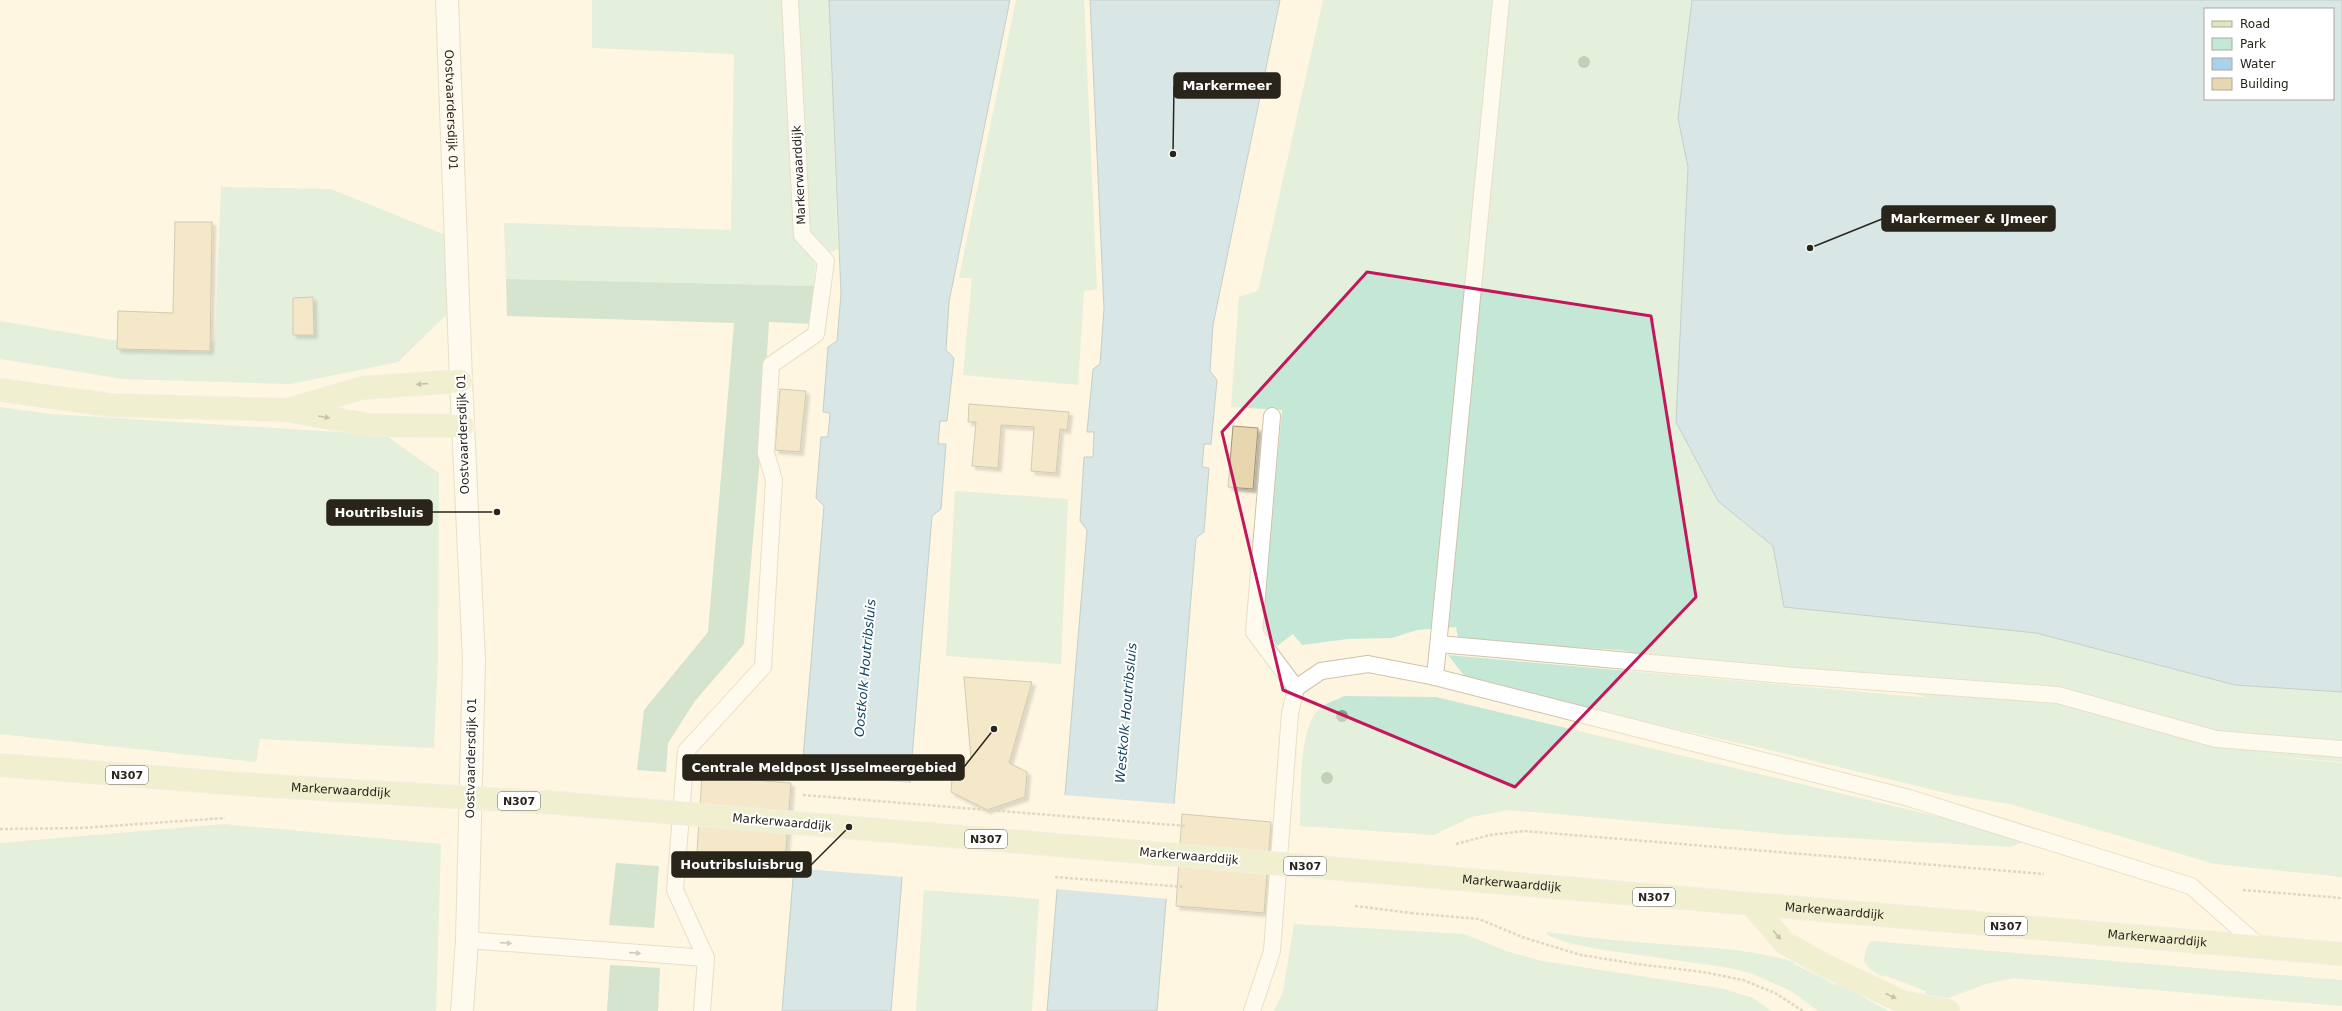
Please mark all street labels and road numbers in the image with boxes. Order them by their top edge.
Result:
street label: Oostvaardersdijk 01 [442,49,460,171]
street label: Markerwaarddijk [789,125,809,225]
street label: Oostvaardersdijk 01 [454,373,472,495]
street label: Oostvaardersdijk 01 [463,697,479,819]
road number: N307 [106,766,148,784]
street label: Markerwaarddijk [291,780,391,800]
road number: N307 [498,792,540,810]
street label: Markerwaarddijk [732,811,832,833]
road number: N307 [965,830,1007,848]
street label: Markerwaarddijk [1139,845,1239,867]
road number: N307 [1284,857,1326,875]
street label: Markerwaarddijk [1461,872,1562,895]
road number: N307 [1633,888,1675,906]
street label: Markerwaarddijk [1784,900,1885,922]
road number: N307 [1985,917,2027,935]
street label: Markerwaarddijk [2107,927,2208,950]

